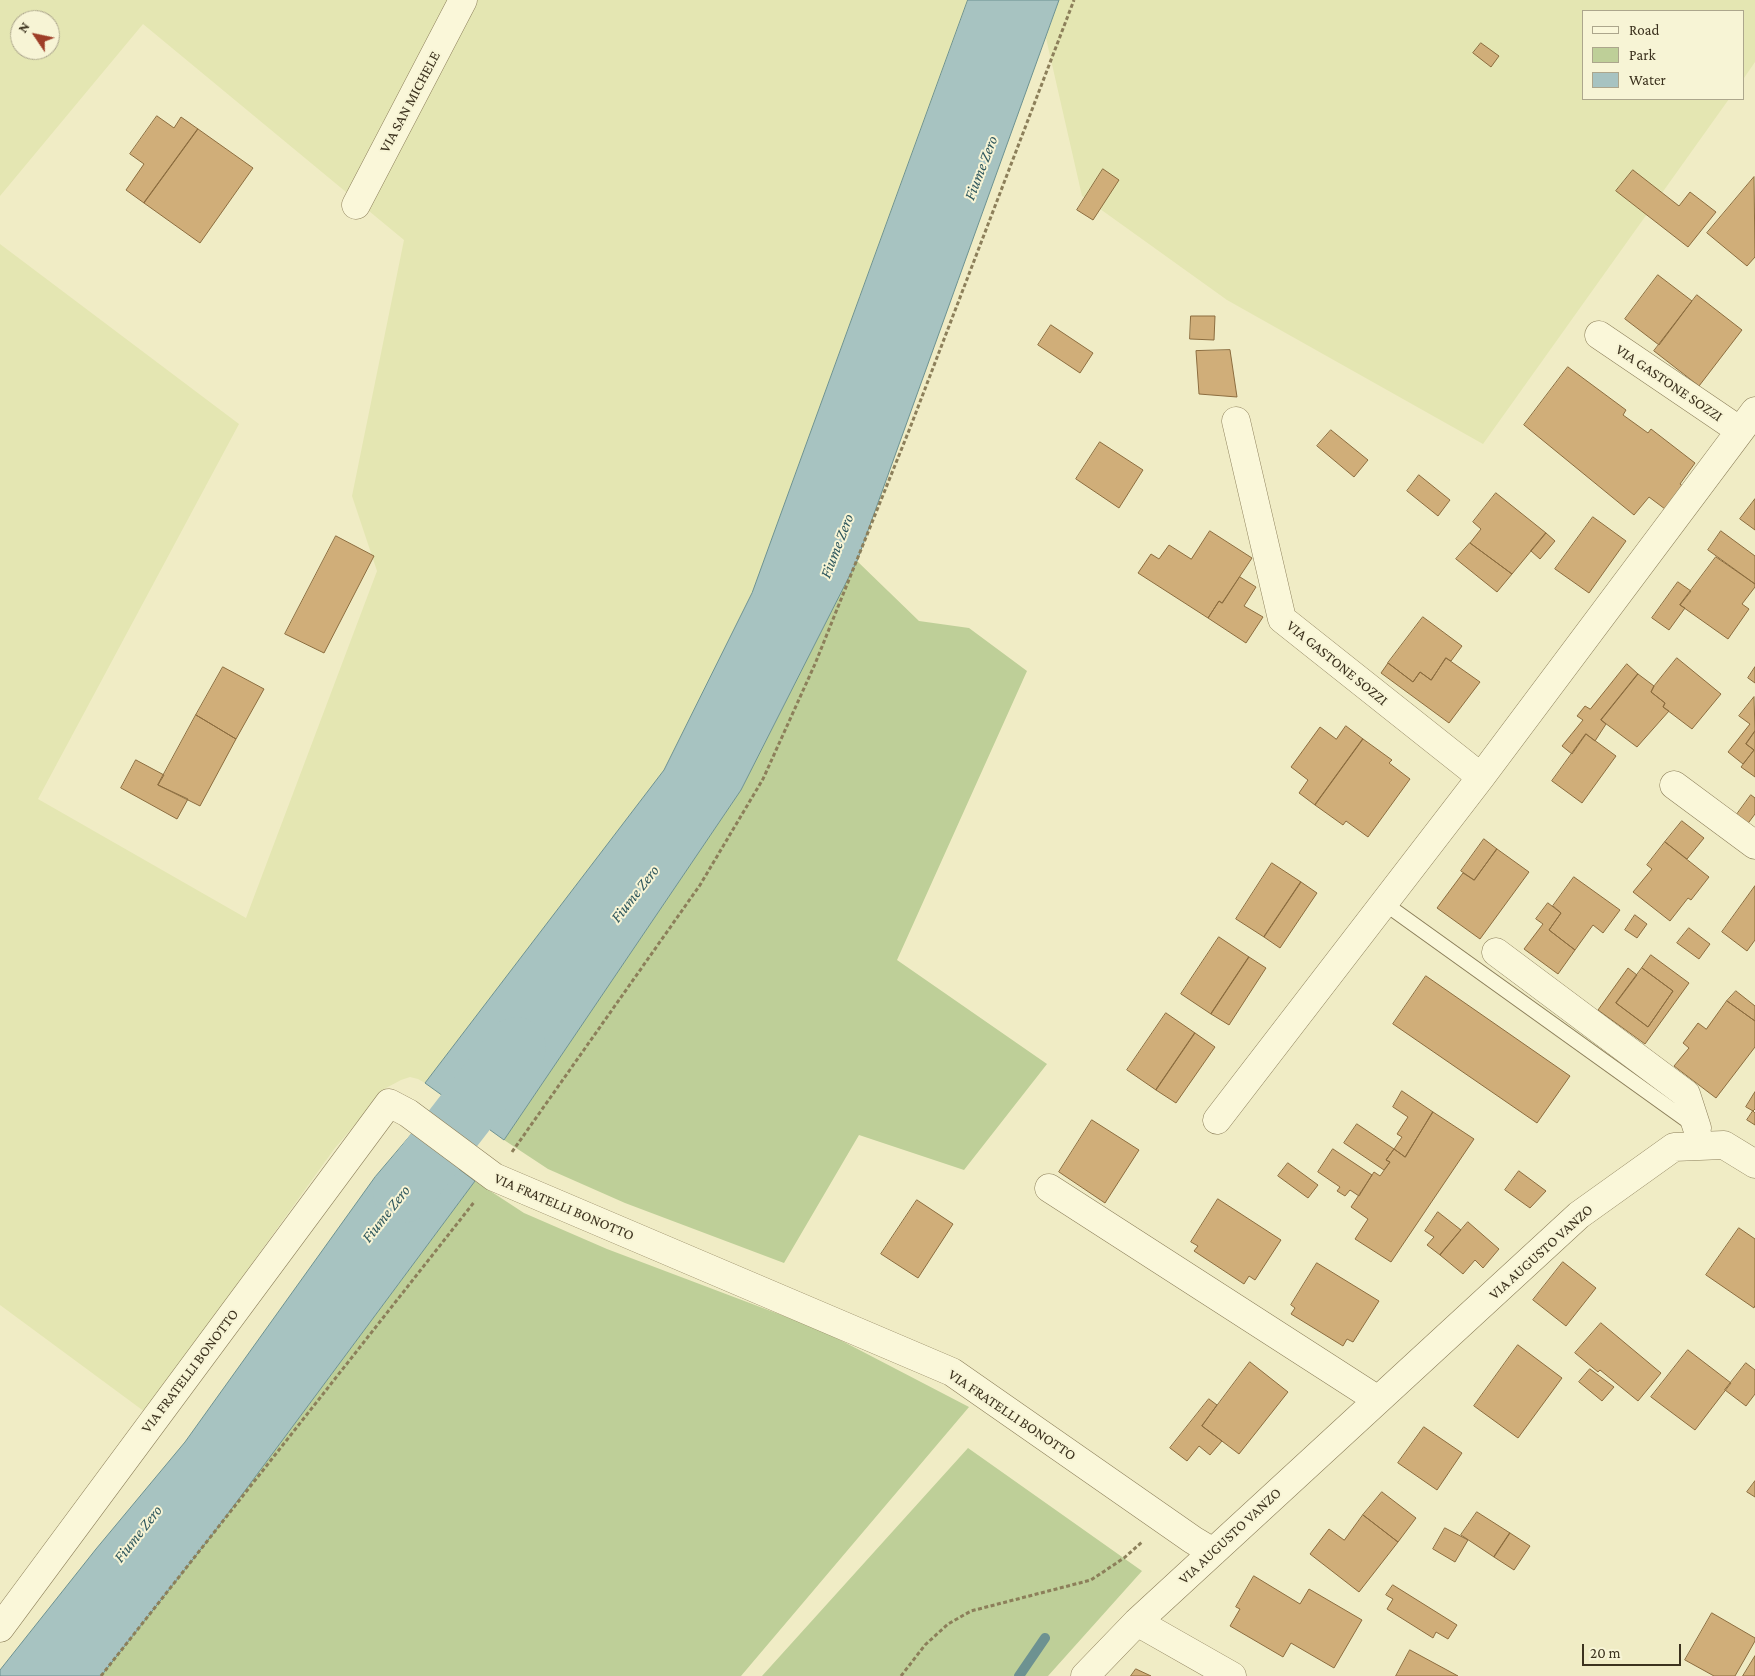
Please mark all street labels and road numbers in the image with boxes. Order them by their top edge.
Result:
street label: VIA SAN MICHELE [376,48,444,156]
street label: VIA GASTONE SOZZI [1612,341,1726,425]
street label: VIA GASTONE SOZZI [1283,617,1391,709]
street label: VIA FRATELLI BONOTTO [491,1169,637,1245]
street label: VIA AUGUSTO VANZO [1485,1201,1597,1303]
street label: VIA FRATELLI BONOTTO [137,1305,243,1437]
street label: VIA FRATELLI BONOTTO [945,1365,1079,1465]
street label: VIA AUGUSTO VANZO [1175,1484,1285,1588]

